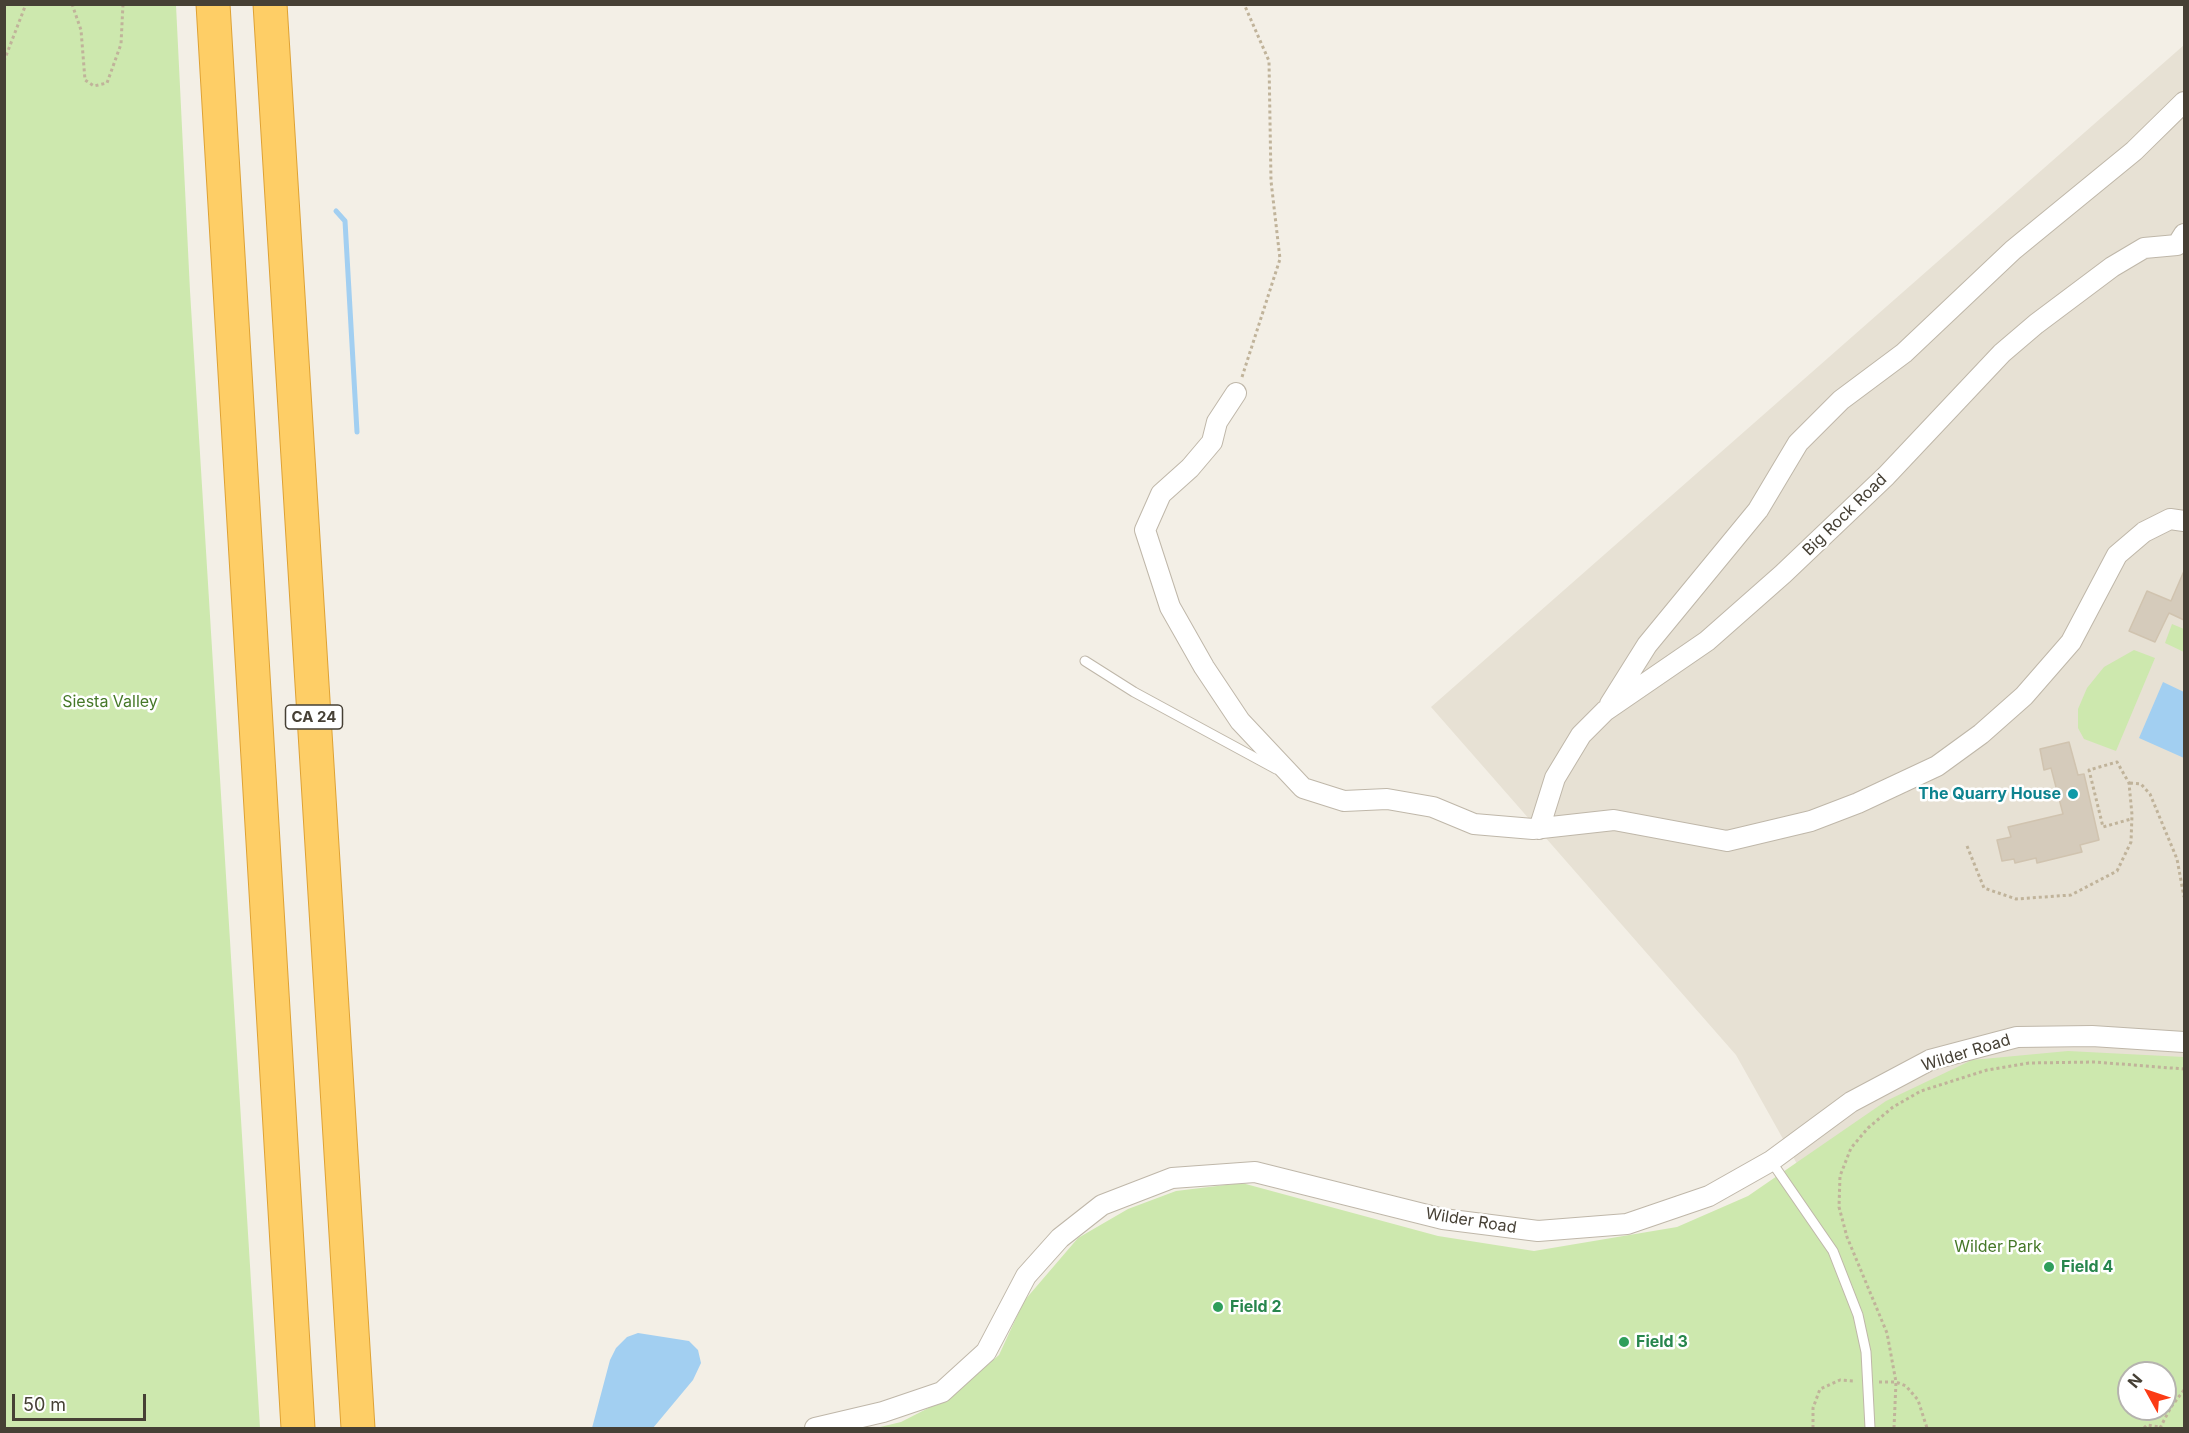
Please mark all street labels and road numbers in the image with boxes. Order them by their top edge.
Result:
street label: Big Rock Road [1799,470,1891,560]
road number: CA 24 [286,705,342,729]
street label: Wilder Road [1919,1030,2013,1076]
street label: Wilder Road [1424,1204,1518,1238]

